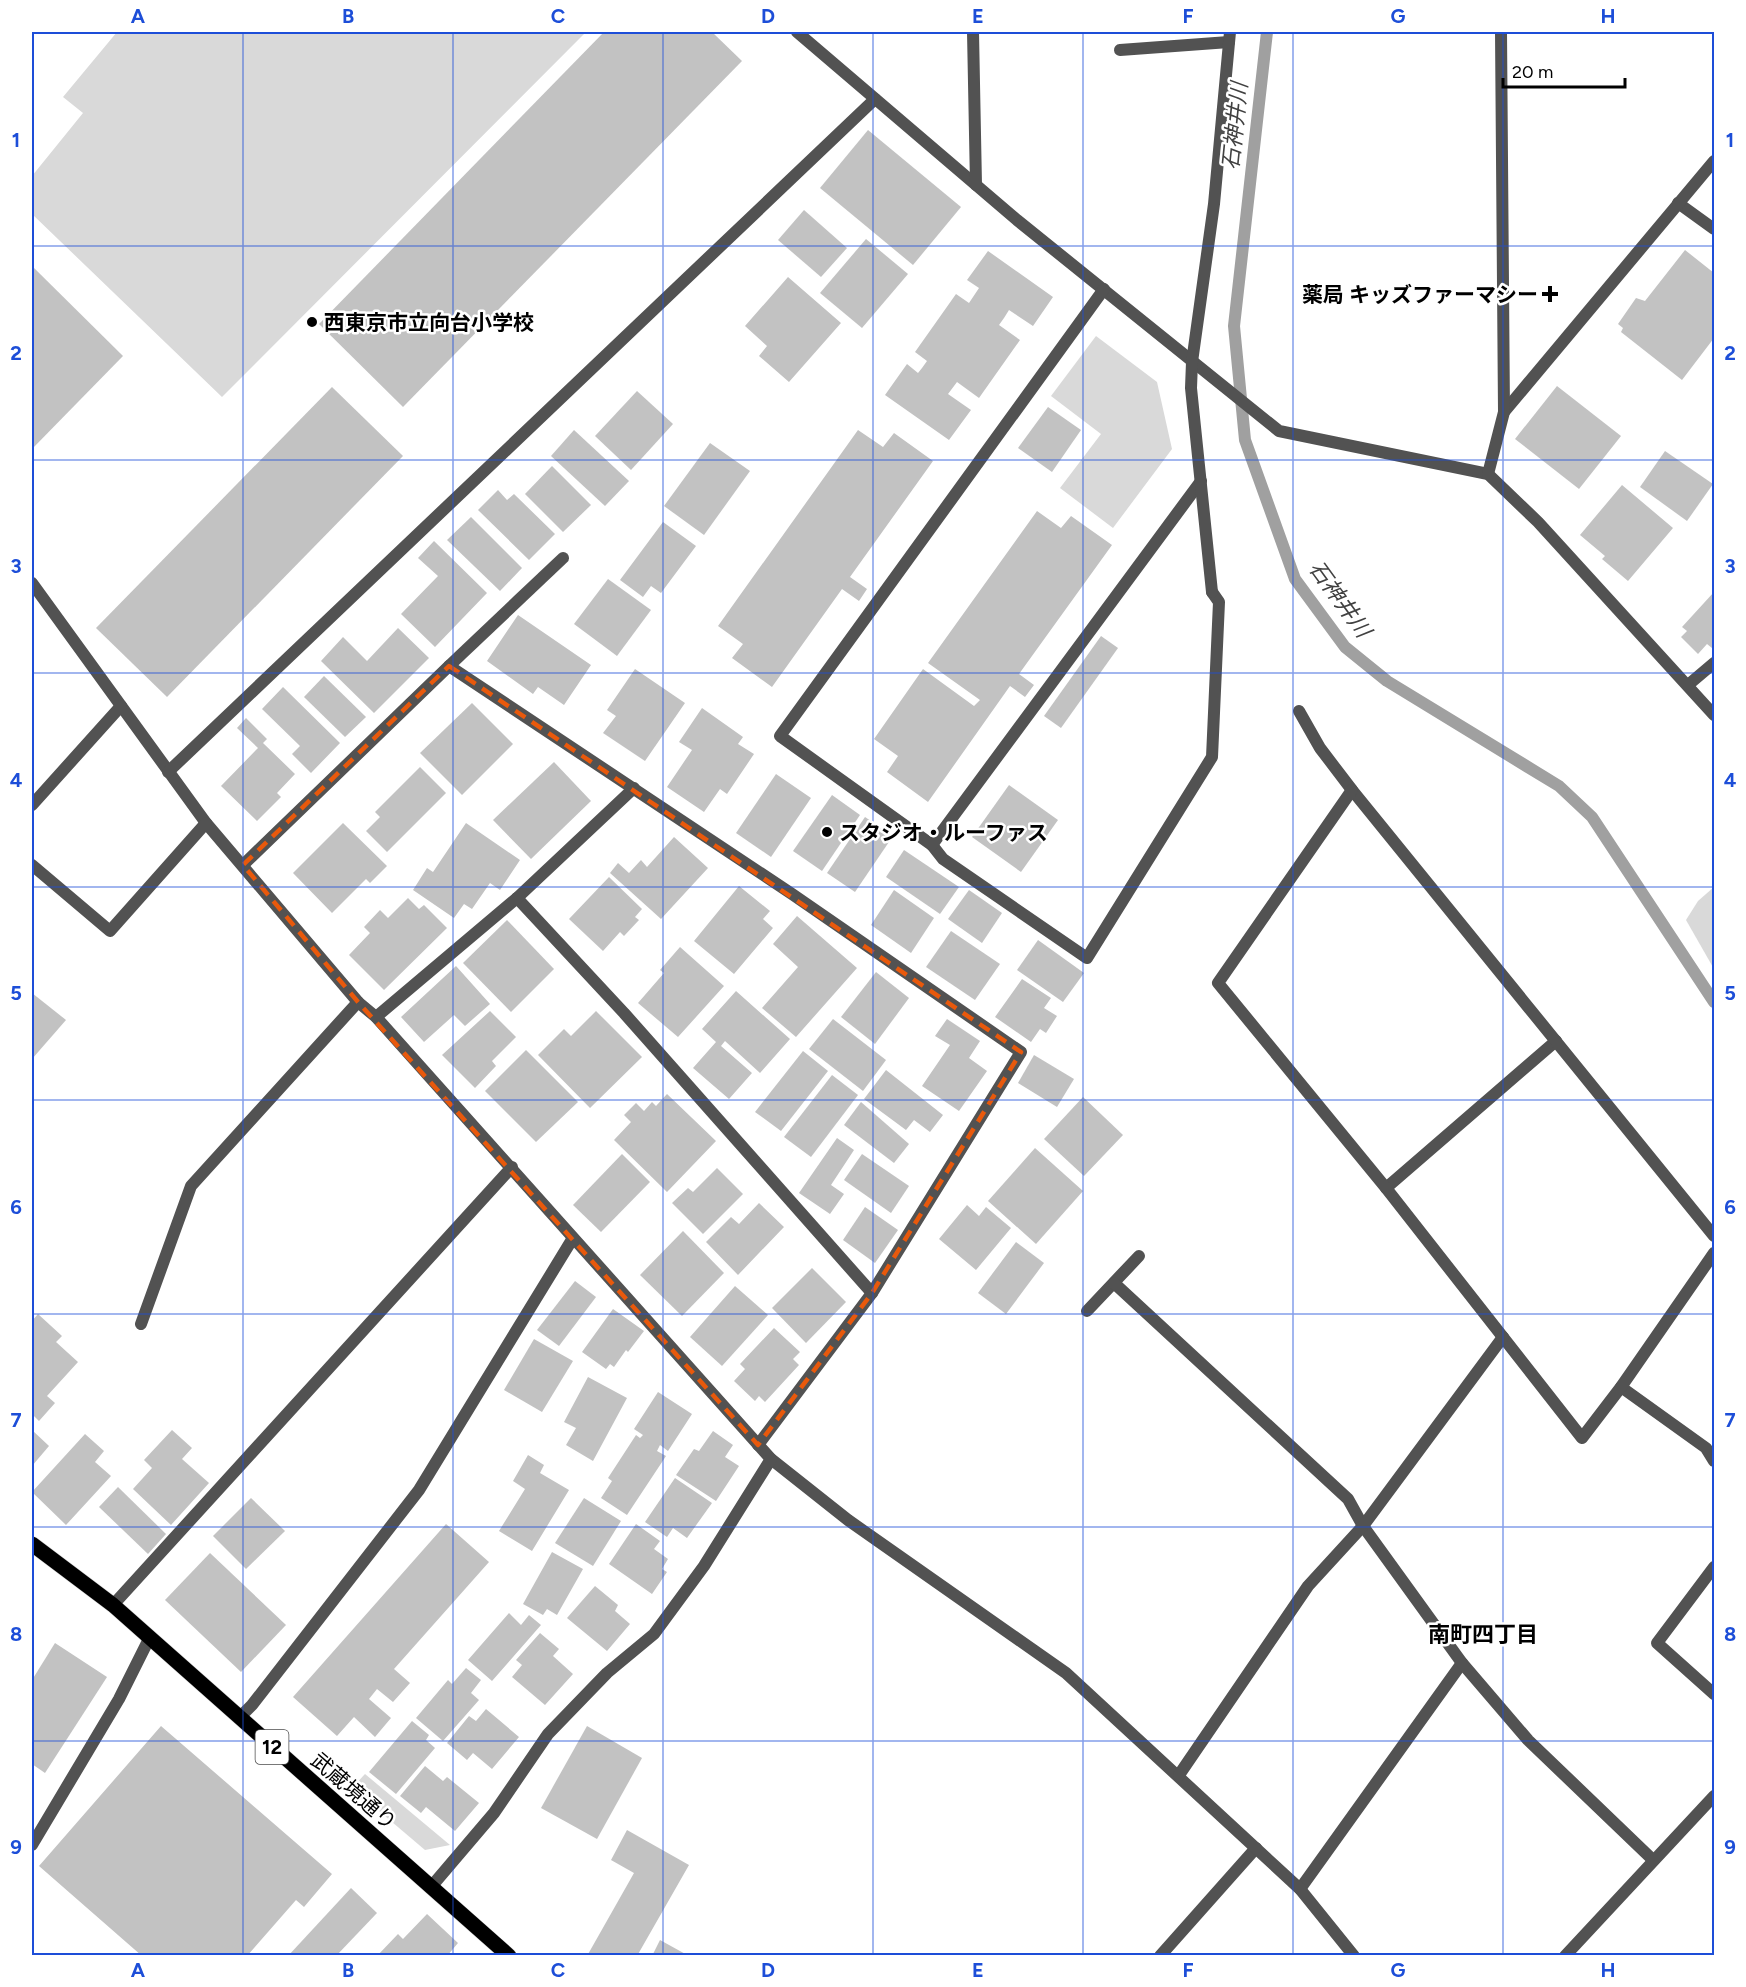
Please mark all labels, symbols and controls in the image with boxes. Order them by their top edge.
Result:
text: A [131,4,146,28]
text: B [342,4,354,28]
text: C [551,4,565,28]
text: D [761,4,775,28]
text: E [972,4,984,28]
text: F [1182,4,1194,28]
text: G [1391,4,1406,28]
text: H [1601,4,1616,28]
scale bar [1503,51,1624,89]
text: 20 m [1512,61,1553,83]
water label: 石神井川 [1217,79,1253,171]
text: 1 [12,128,20,152]
text: 1 [1726,128,1734,152]
place label: 薬局 キッズファーマシー [1302,282,1538,307]
marker: 薬局 キッズファーマシー [1543,287,1557,301]
place label: 西東京市立向台小学校 [324,310,534,335]
marker: 西東京市立向台小学校 [305,315,319,329]
text: 2 [10,341,22,365]
text: 2 [1724,341,1736,365]
text: 3 [10,554,22,578]
text: 3 [1724,554,1736,578]
water label: 石神井川 [1303,555,1378,644]
text: 4 [10,768,23,792]
text: 4 [1724,768,1737,792]
place label: スタジオ・ルーファス [839,820,1048,845]
marker: スタジオ・ルーファス [820,825,834,839]
text: 5 [10,981,22,1005]
text: 5 [1724,981,1736,1005]
text: 6 [10,1195,22,1219]
text: 6 [1724,1195,1736,1219]
text: 7 [10,1408,22,1432]
text: 7 [1724,1408,1736,1432]
district label: 南町四丁目 [1428,1621,1538,1648]
text: 8 [10,1622,22,1646]
text: 8 [1724,1622,1736,1646]
road number: 12 [256,1730,288,1764]
street label: 武蔵境通り [306,1747,402,1835]
text: 9 [10,1835,22,1859]
text: 9 [1724,1835,1736,1859]
text: A [131,1958,146,1982]
text: B [342,1958,354,1982]
text: C [551,1958,565,1982]
text: D [761,1958,775,1982]
text: E [972,1958,984,1982]
text: F [1182,1958,1194,1982]
text: G [1391,1958,1406,1982]
text: H [1601,1958,1616,1982]

